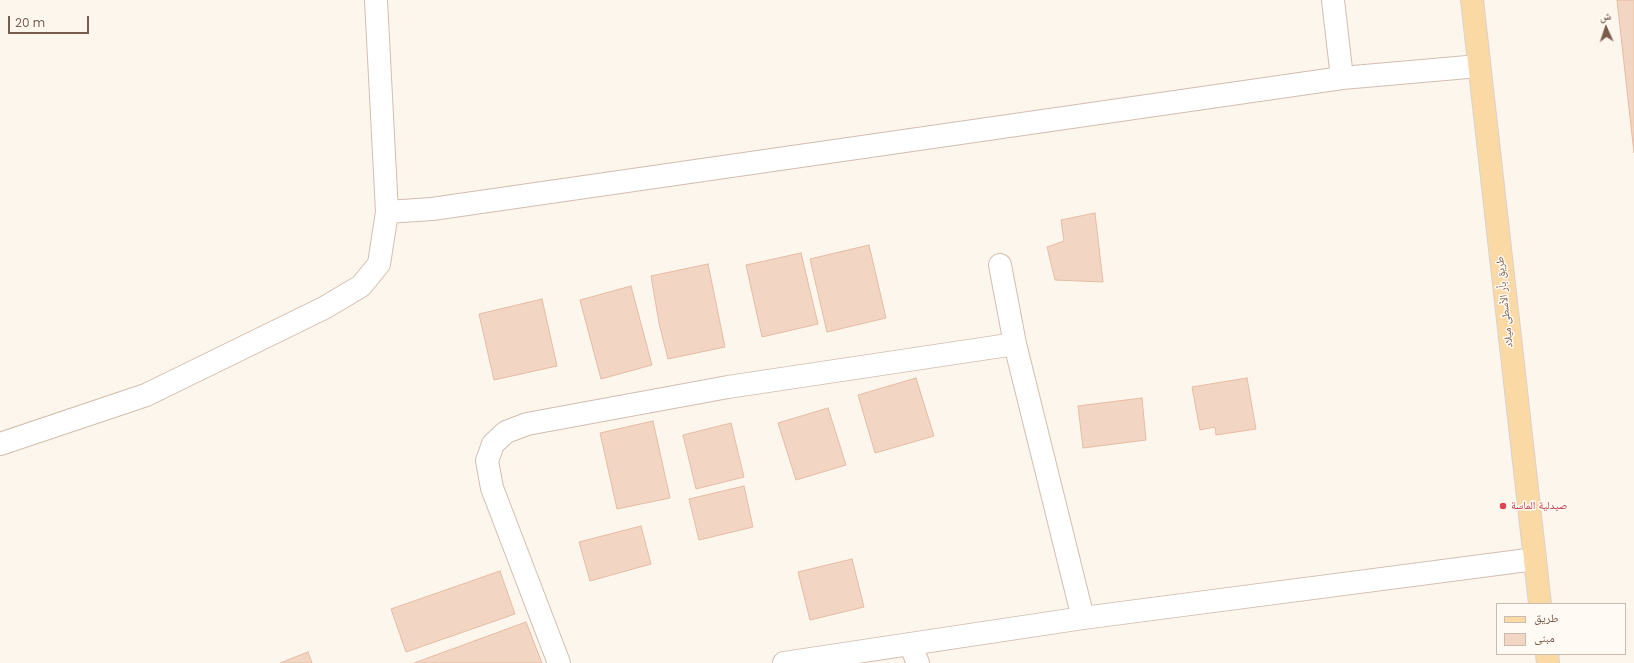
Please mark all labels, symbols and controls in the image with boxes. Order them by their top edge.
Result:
scale bar [10,8,91,34]
north arrow [1586,8,1626,48]
text: ش [1599,8,1612,24]
text: 20 m [15,14,45,31]
street label: طريق بأر الأسطى ميلاد [1494,256,1516,348]
place label: صيدلية الماسة [1511,499,1568,513]
marker: صيدلية الماسة [1498,501,1508,511]
legend [1496,603,1626,655]
text: طريق [1534,609,1559,626]
text: مبنى [1534,629,1555,646]

